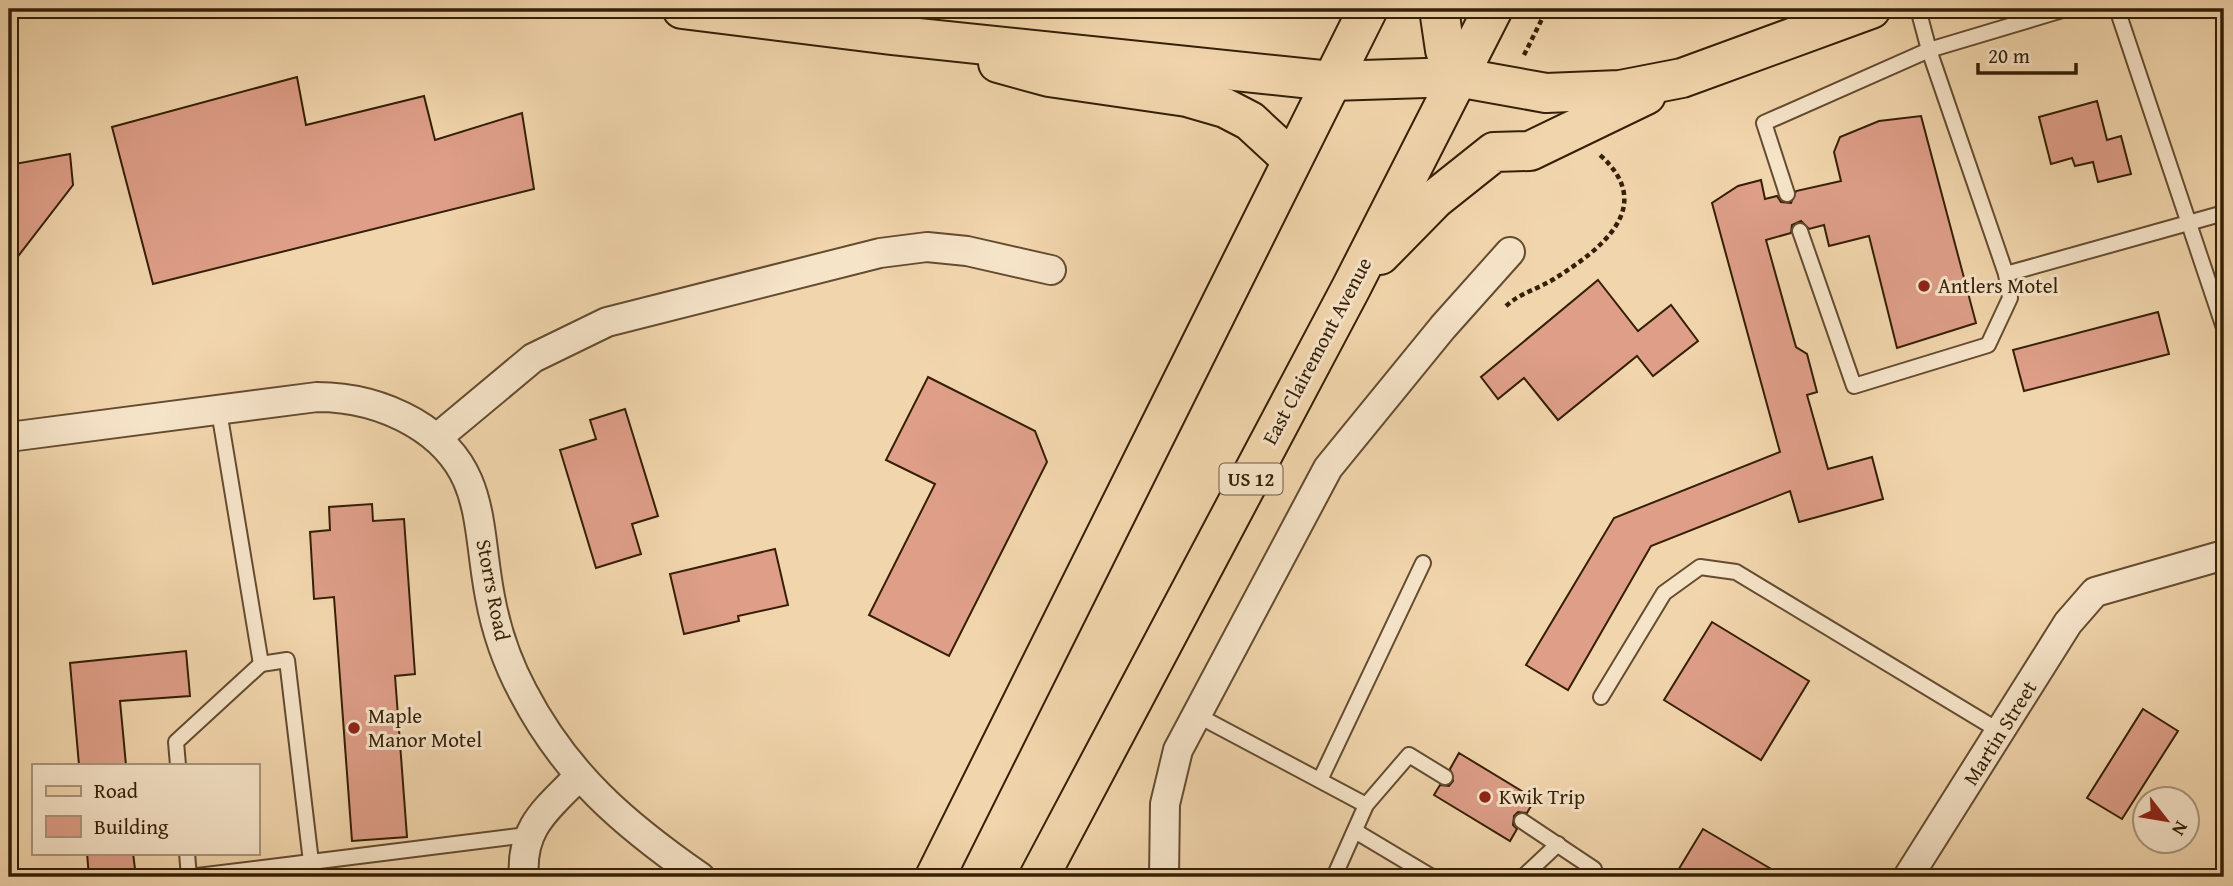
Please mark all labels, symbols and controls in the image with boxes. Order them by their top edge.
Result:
scale bar [1978,32,2076,76]
text: 20 m [1988,40,2030,71]
street label: East Clairemont Avenue [1254,251,1379,450]
place label: Antlers Motel [1938,270,2059,301]
marker: Antlers Motel [1916,278,1932,294]
road number: US 12 [1220,464,1282,494]
street label: Storrs Road [468,537,519,644]
street label: Martin Street [1955,674,2044,791]
place label: Maple Manor Motel [368,700,482,755]
marker: Maple Manor Motel [346,720,362,736]
legend [32,764,259,854]
text: Road [94,775,139,806]
place label: Kwik Trip [1499,781,1585,812]
north arrow [2132,784,2202,854]
marker: Kwik Trip [1477,789,1493,805]
text: Building [94,811,169,842]
text: N [2165,816,2196,842]

